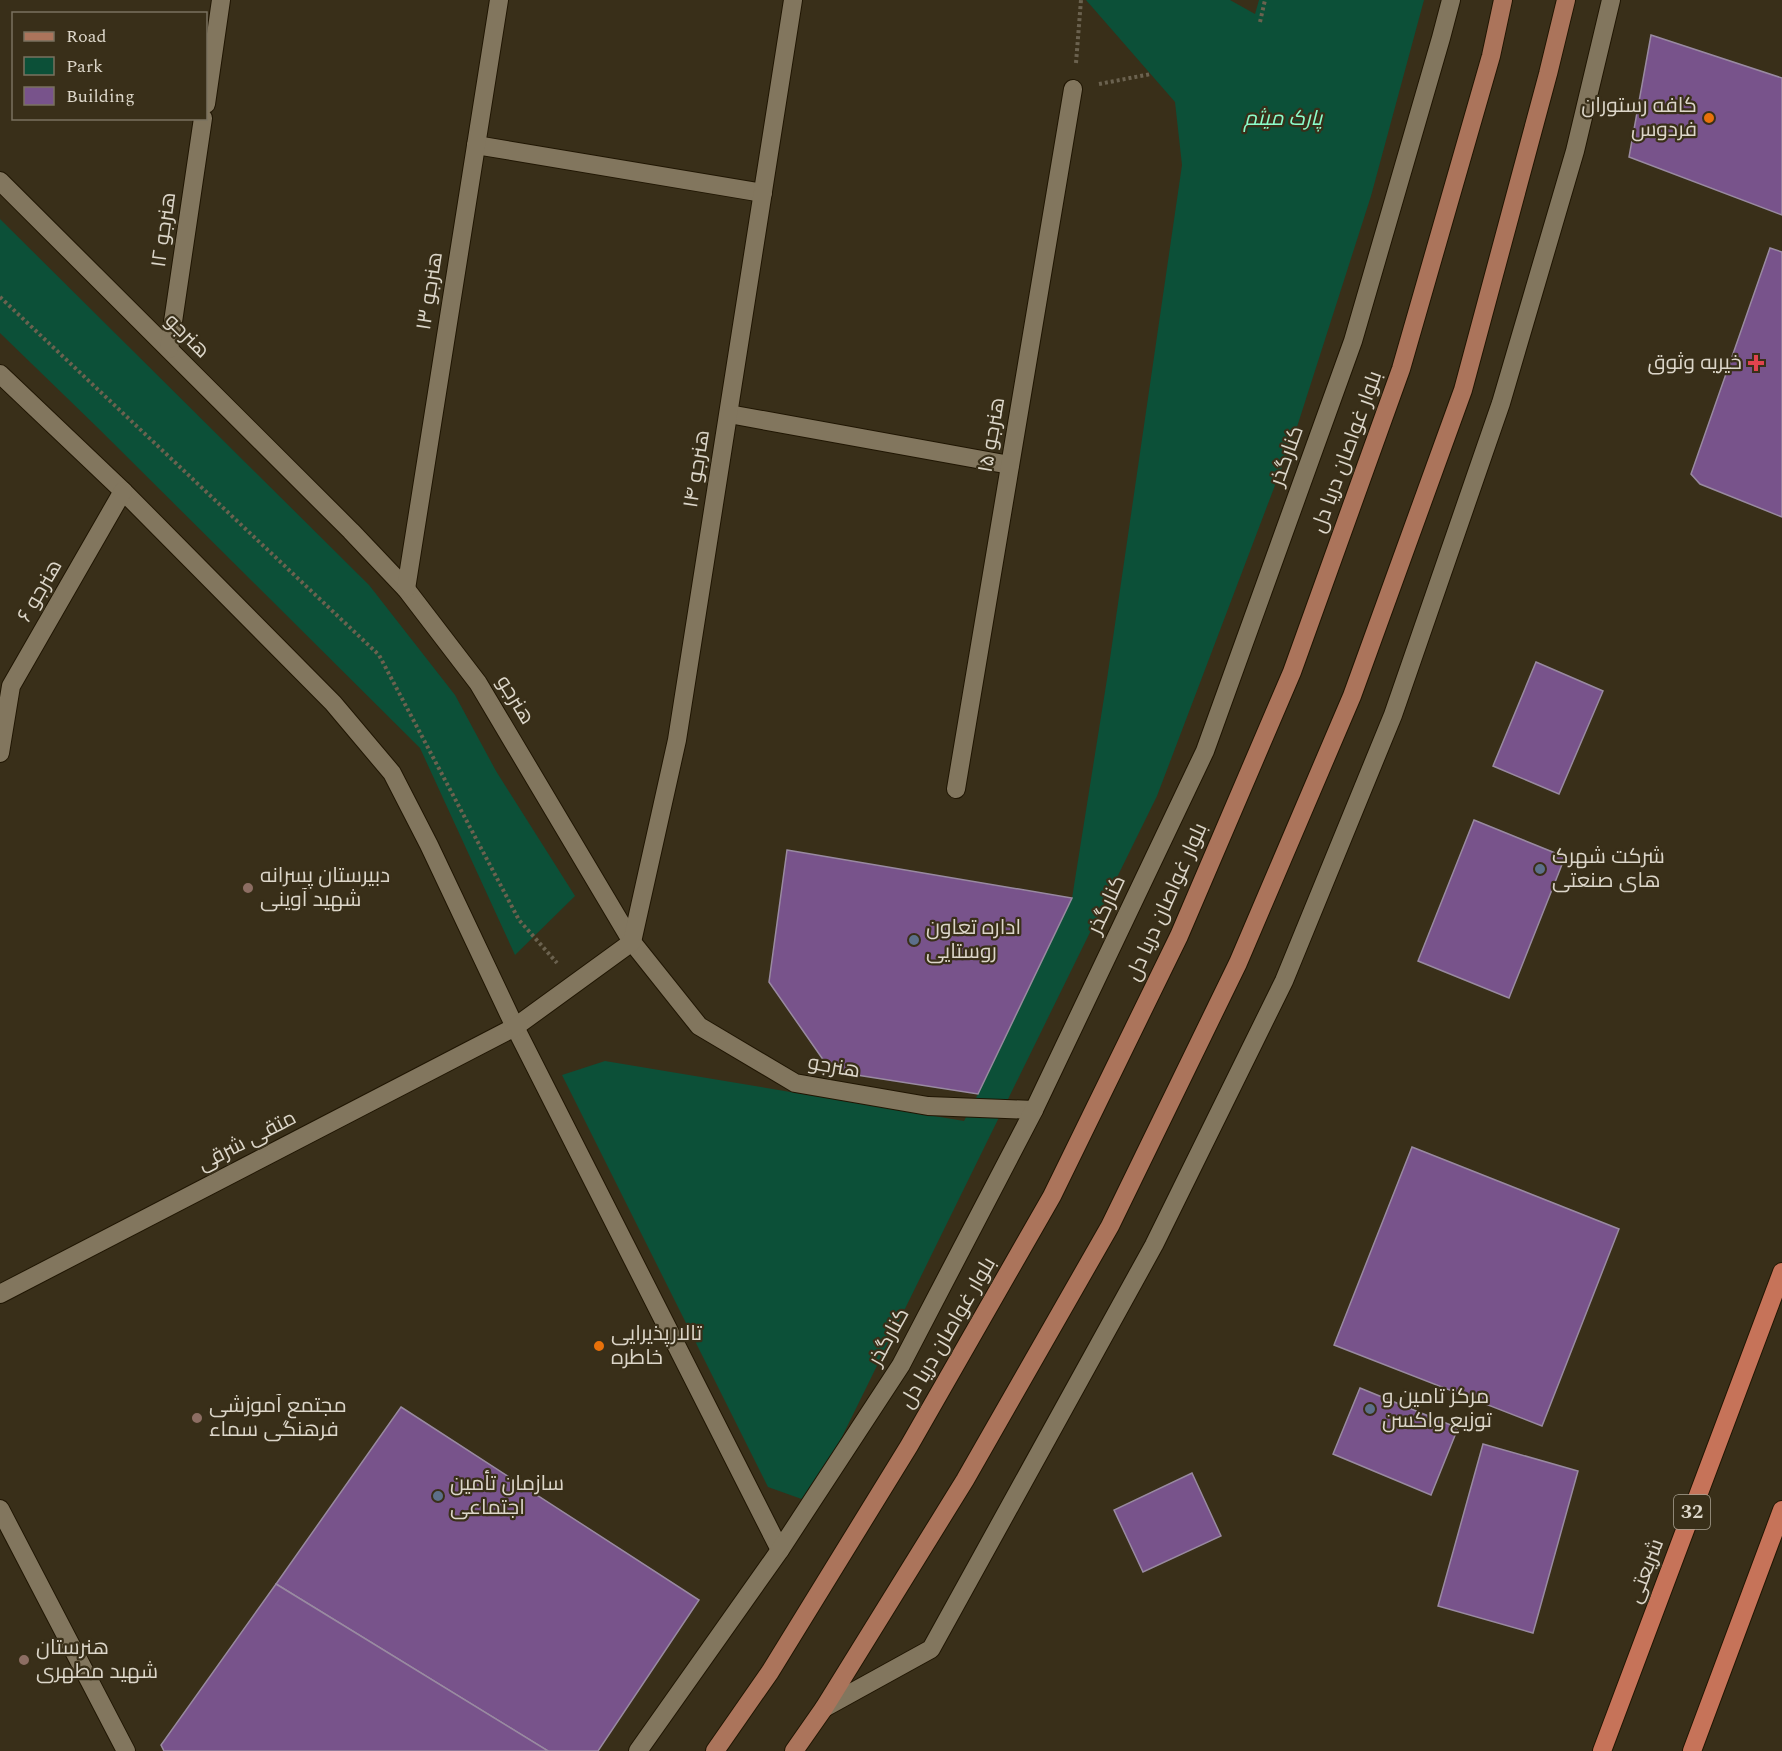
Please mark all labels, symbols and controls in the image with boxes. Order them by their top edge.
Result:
legend [12,12,207,120]
text: Road [66,23,107,50]
text: Park [66,53,103,80]
text: Building [66,83,135,110]
place label: کافه رستوران فردوس [1581,90,1697,146]
park label: پارک میثم [1243,103,1324,135]
marker: کافه رستوران فردوس [1702,111,1716,125]
street label: هنرجو ۱۲ [143,190,185,270]
street label: هنرجو ۱۳ [408,250,452,332]
street label: هنرجو [157,306,217,366]
place label: خیریه وثوق [1648,347,1742,379]
marker: خیریه وثوق [1747,354,1765,372]
street label: بلوار غواصان دریا دل [1303,366,1391,538]
street label: هنرجو ۱۵ [970,395,1014,475]
street label: کنارگذر [1261,421,1313,492]
street label: هنرجو ۱۴ [675,428,719,510]
street label: هنرجو ۶ [9,553,71,629]
street label: هنرجو [488,669,542,731]
street label: بلوار غواصان دریا دل [1118,818,1216,986]
place label: شرکت شهرک های صنعتی [1552,841,1665,897]
place label: دبیرستان پسرانه شهید آوینی [260,860,390,916]
marker: شرکت شهرک های صنعتی [1533,862,1547,876]
street label: کنارگذر [1079,870,1135,941]
marker: دبیرستان پسرانه شهید آوینی [241,881,255,895]
place label: اداره تعاون روستایی [926,912,1021,968]
marker: اداره تعاون روستایی [907,933,921,947]
street label: هنرجو [805,1047,863,1087]
street label: متقی شرقی [192,1102,302,1180]
street label: بلوار غواصان دریا دل [892,1251,1004,1415]
street label: کنارگذر [860,1302,918,1373]
place label: تالارپذیرایی خاطره [611,1318,702,1374]
marker: تالارپذیرایی خاطره [592,1339,606,1353]
place label: مرکز تامین و توزیع واکسن [1382,1381,1492,1437]
place label: مجتمع آموزشی فرهنگی سماء [209,1390,347,1446]
marker: مرکز تامین و توزیع واکسن [1363,1402,1377,1416]
marker: مجتمع آموزشی فرهنگی سماء [190,1411,204,1425]
place label: سازمان تأمین اجتماعی [450,1468,564,1524]
marker: سازمان تأمین اجتماعی [431,1489,445,1503]
road number: 32 [1674,1495,1710,1529]
street label: شریعتی [1619,1534,1673,1608]
place label: هنرستان شهید مطهری [36,1632,158,1688]
marker: هنرستان شهید مطهری [17,1653,31,1667]

